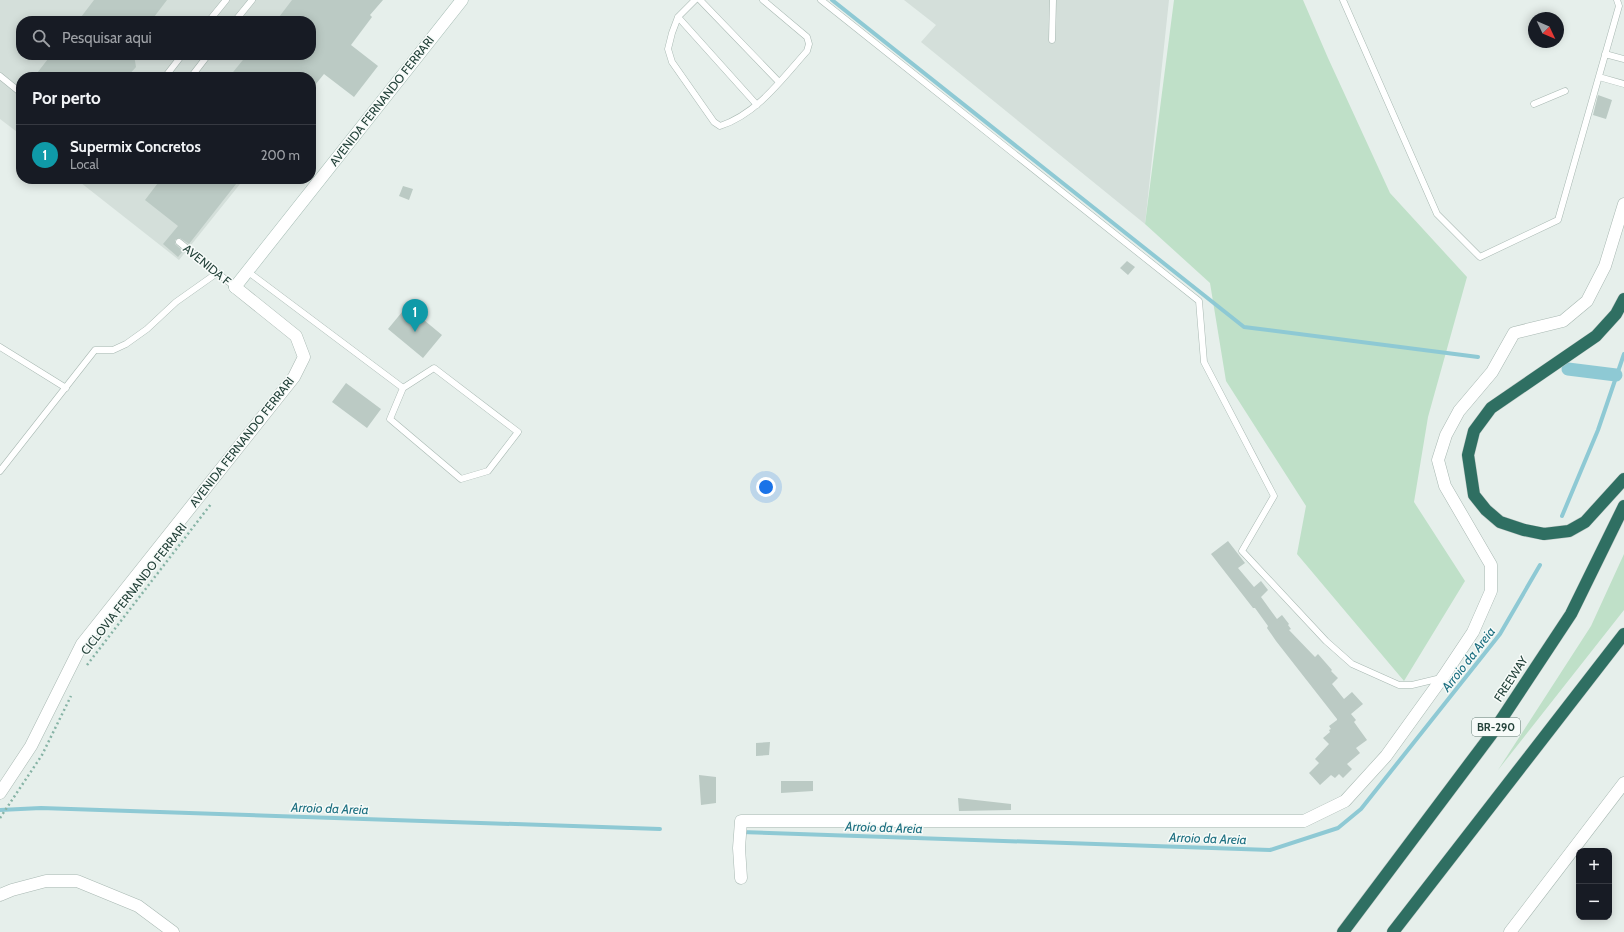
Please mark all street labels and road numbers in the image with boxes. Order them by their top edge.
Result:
street label: AVENIDA FERNANDO FERRARI [326,33,437,169]
street label: AVENIDA F [180,241,235,289]
street label: AVENIDA FERNANDO FERRARI [186,374,297,510]
street label: CICLOVIA FERNANDO FERRARI [77,520,190,658]
street label: FREEWAY [1490,653,1531,704]
road number: BR-290 [1472,718,1520,736]

